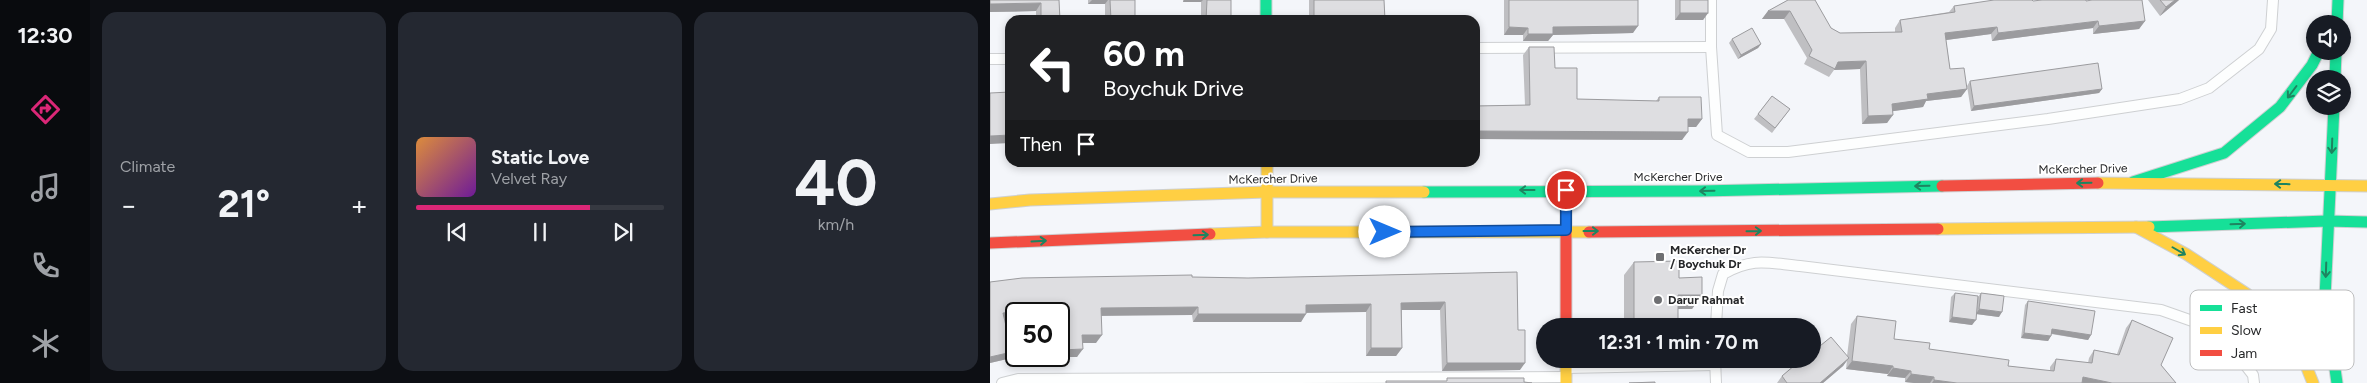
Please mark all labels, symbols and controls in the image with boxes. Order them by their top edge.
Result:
map controls [2306,15,2351,115]
button: sound [2306,15,2351,60]
text: 12:30 [17,22,73,49]
text: 60 m [1103,33,1185,75]
icon: left [1020,35,1085,100]
button: layers [2306,70,2351,115]
text: Boychuk Drive [1103,75,1244,102]
one-way arrow [2287,85,2297,99]
icon: directions [28,92,63,127]
icon: arrive [1072,130,1100,158]
text: Then [1020,133,1062,156]
one-way arrow [2328,137,2337,153]
text: 40 [794,143,878,221]
text: Static Love [491,146,589,169]
text: Climate [120,157,175,176]
street label: McKercher Drive [2038,161,2128,177]
text: Velvet Ray [491,169,567,188]
pin [1545,169,1587,211]
icon: music [28,170,63,205]
street label: McKercher Drive [1634,170,1723,184]
street label: McKercher Drive [1228,171,1318,187]
icon: arrive [1552,176,1580,204]
one-way arrow [2077,178,2093,188]
one-way arrow [2274,179,2290,189]
text: 21° [218,181,270,227]
one-way arrow [1914,181,1930,191]
one-way arrow [1519,186,1535,195]
one-way arrow [1699,186,1716,196]
text: − [120,188,137,222]
text: + [351,188,368,222]
position arrow [1358,205,1410,257]
text: km/h [818,215,854,234]
icon: previous [443,218,471,246]
icon: pause [526,218,554,246]
icon: next [609,218,637,246]
one-way arrow [2229,219,2245,228]
one-way arrow [1582,226,1599,236]
one-way arrow [1745,226,1761,236]
one-way arrow [1193,230,1209,239]
one-way arrow [1030,236,1046,246]
place label: McKercher Dr / Boychuk Dr [1670,243,1747,271]
one-way arrow [2171,246,2185,256]
icon: phone [28,248,63,283]
marker: McKercher Dr / Boychuk Dr [1654,251,1666,263]
one-way arrow [2322,261,2331,277]
legend [2190,290,2354,370]
place label: Darur Rahmat [1668,293,1744,307]
marker: Darur Rahmat [1652,294,1664,306]
text: Fast [2231,300,2257,317]
speed limit sign: 50 [1005,302,1070,367]
text: Slow [2231,322,2262,339]
icon: climate [28,326,63,361]
text: 12:31 · 1 min · 70 m [1598,331,1759,354]
text: Jam [2231,345,2257,362]

